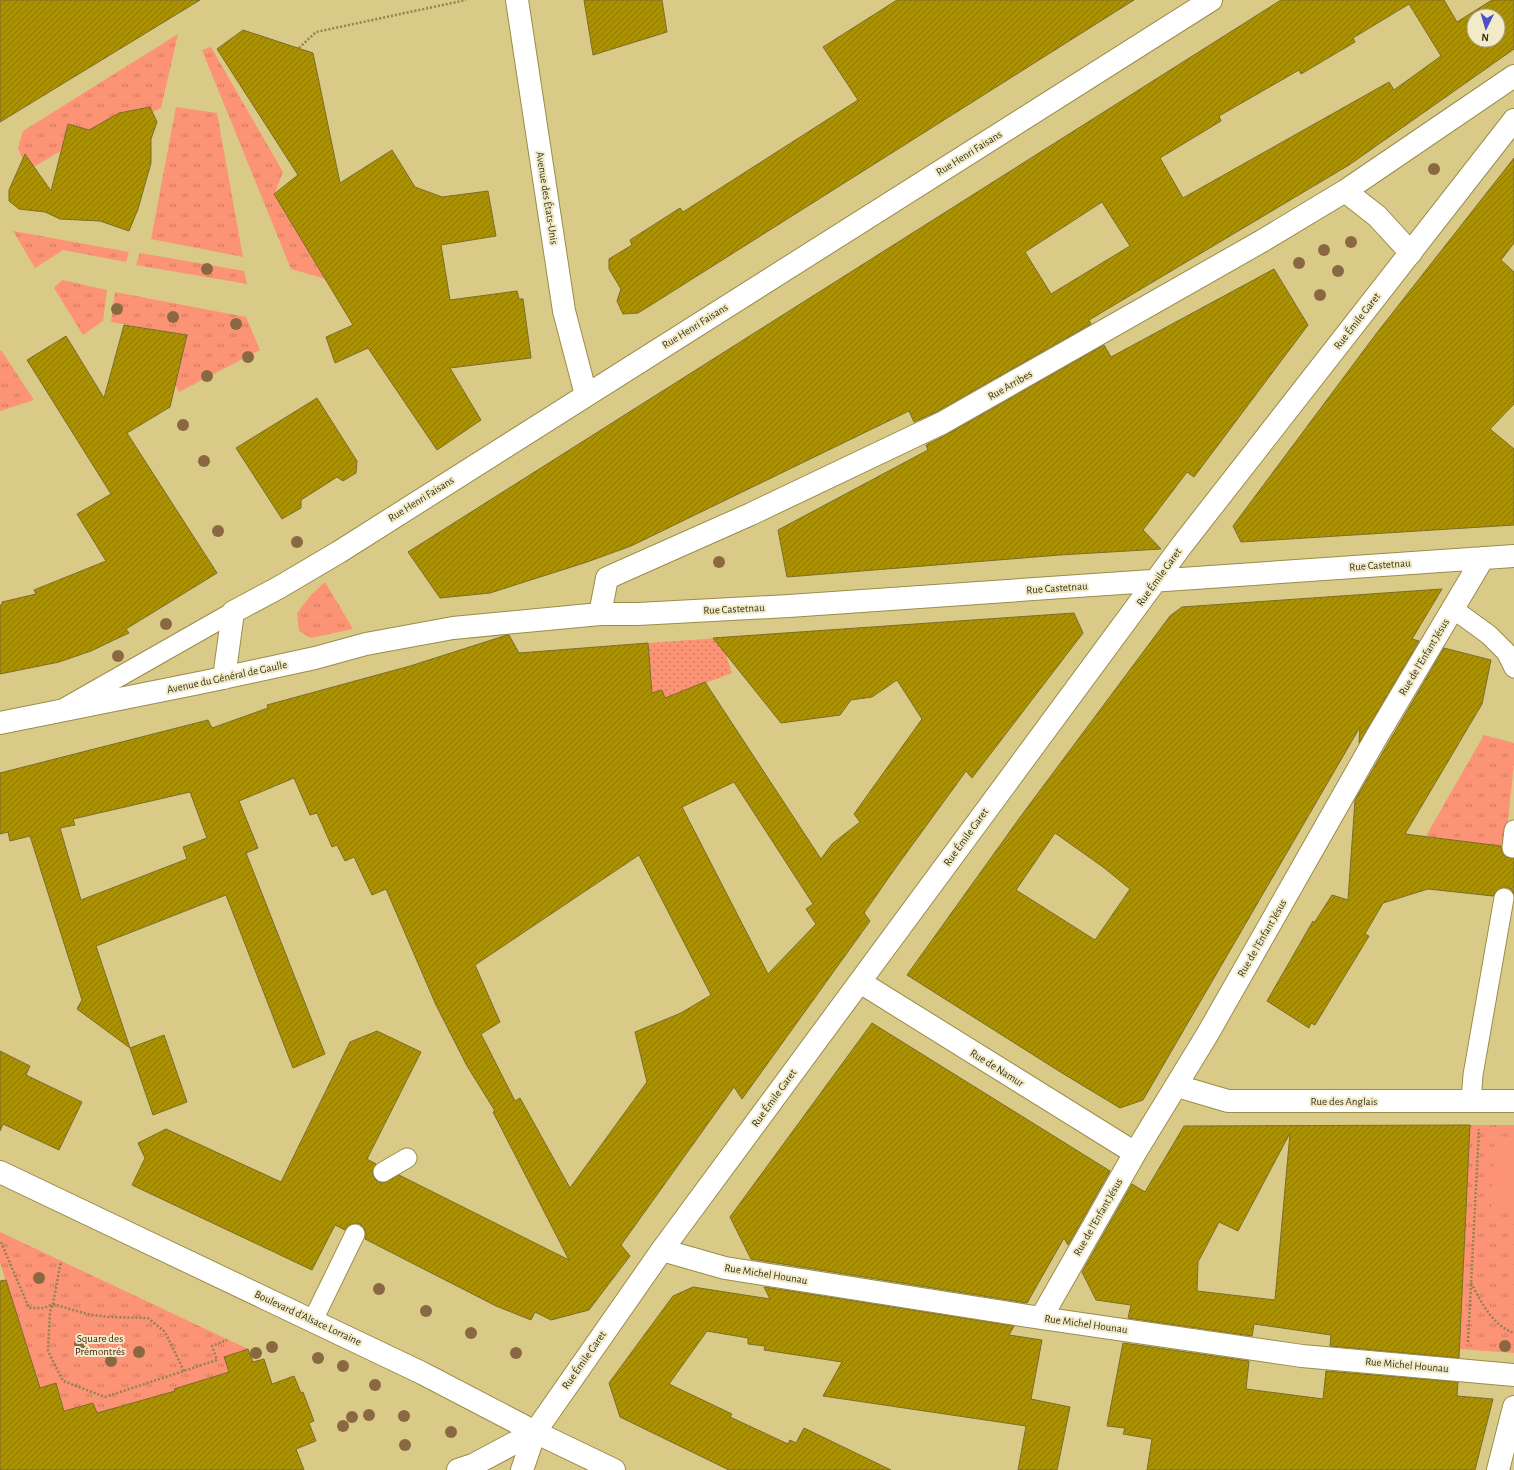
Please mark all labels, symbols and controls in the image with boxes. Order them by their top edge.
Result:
north arrow [1466,8,1506,48]
text: N [1481,32,1489,43]
street label: Rue Henri Faisans [934,128,1004,178]
street label: Avenue des États-Unis [534,151,561,245]
street label: Rue Émile Garet [1331,290,1383,351]
street label: Rue Henri Faisans [660,301,730,351]
street label: Rue Arribes [986,368,1034,402]
street label: Rue Henri Faisans [386,474,456,524]
street label: Rue Émile Garet [1134,545,1184,608]
street label: Rue Castetnau [1349,557,1411,573]
street label: Rue Castetnau [1026,580,1088,596]
street label: Rue Castetnau [703,602,765,616]
street label: Rue de l'Enfant Jésus [1397,617,1451,697]
street label: Avenue du Général de Gaulle [166,659,288,695]
street label: Rue Émile Garet [941,805,991,868]
street label: Rue de l'Enfant Jésus [1235,897,1289,979]
street label: Rue de Namur [968,1047,1026,1089]
street label: Rue Émile Garet [749,1066,799,1129]
street label: Rue des Anglais [1311,1096,1377,1107]
street label: Rue de l'Enfant Jésus [1071,1176,1125,1258]
street label: Rue Michel Hounau [724,1262,809,1286]
street label: Boulevard d'Alsace Lorraine [253,1288,363,1348]
street label: Rue Michel Hounau [1044,1313,1129,1335]
street label: Rue Émile Garet [559,1328,608,1391]
park label: Square des Prémontrés [75,1333,125,1357]
street label: Rue Michel Hounau [1365,1356,1450,1374]

